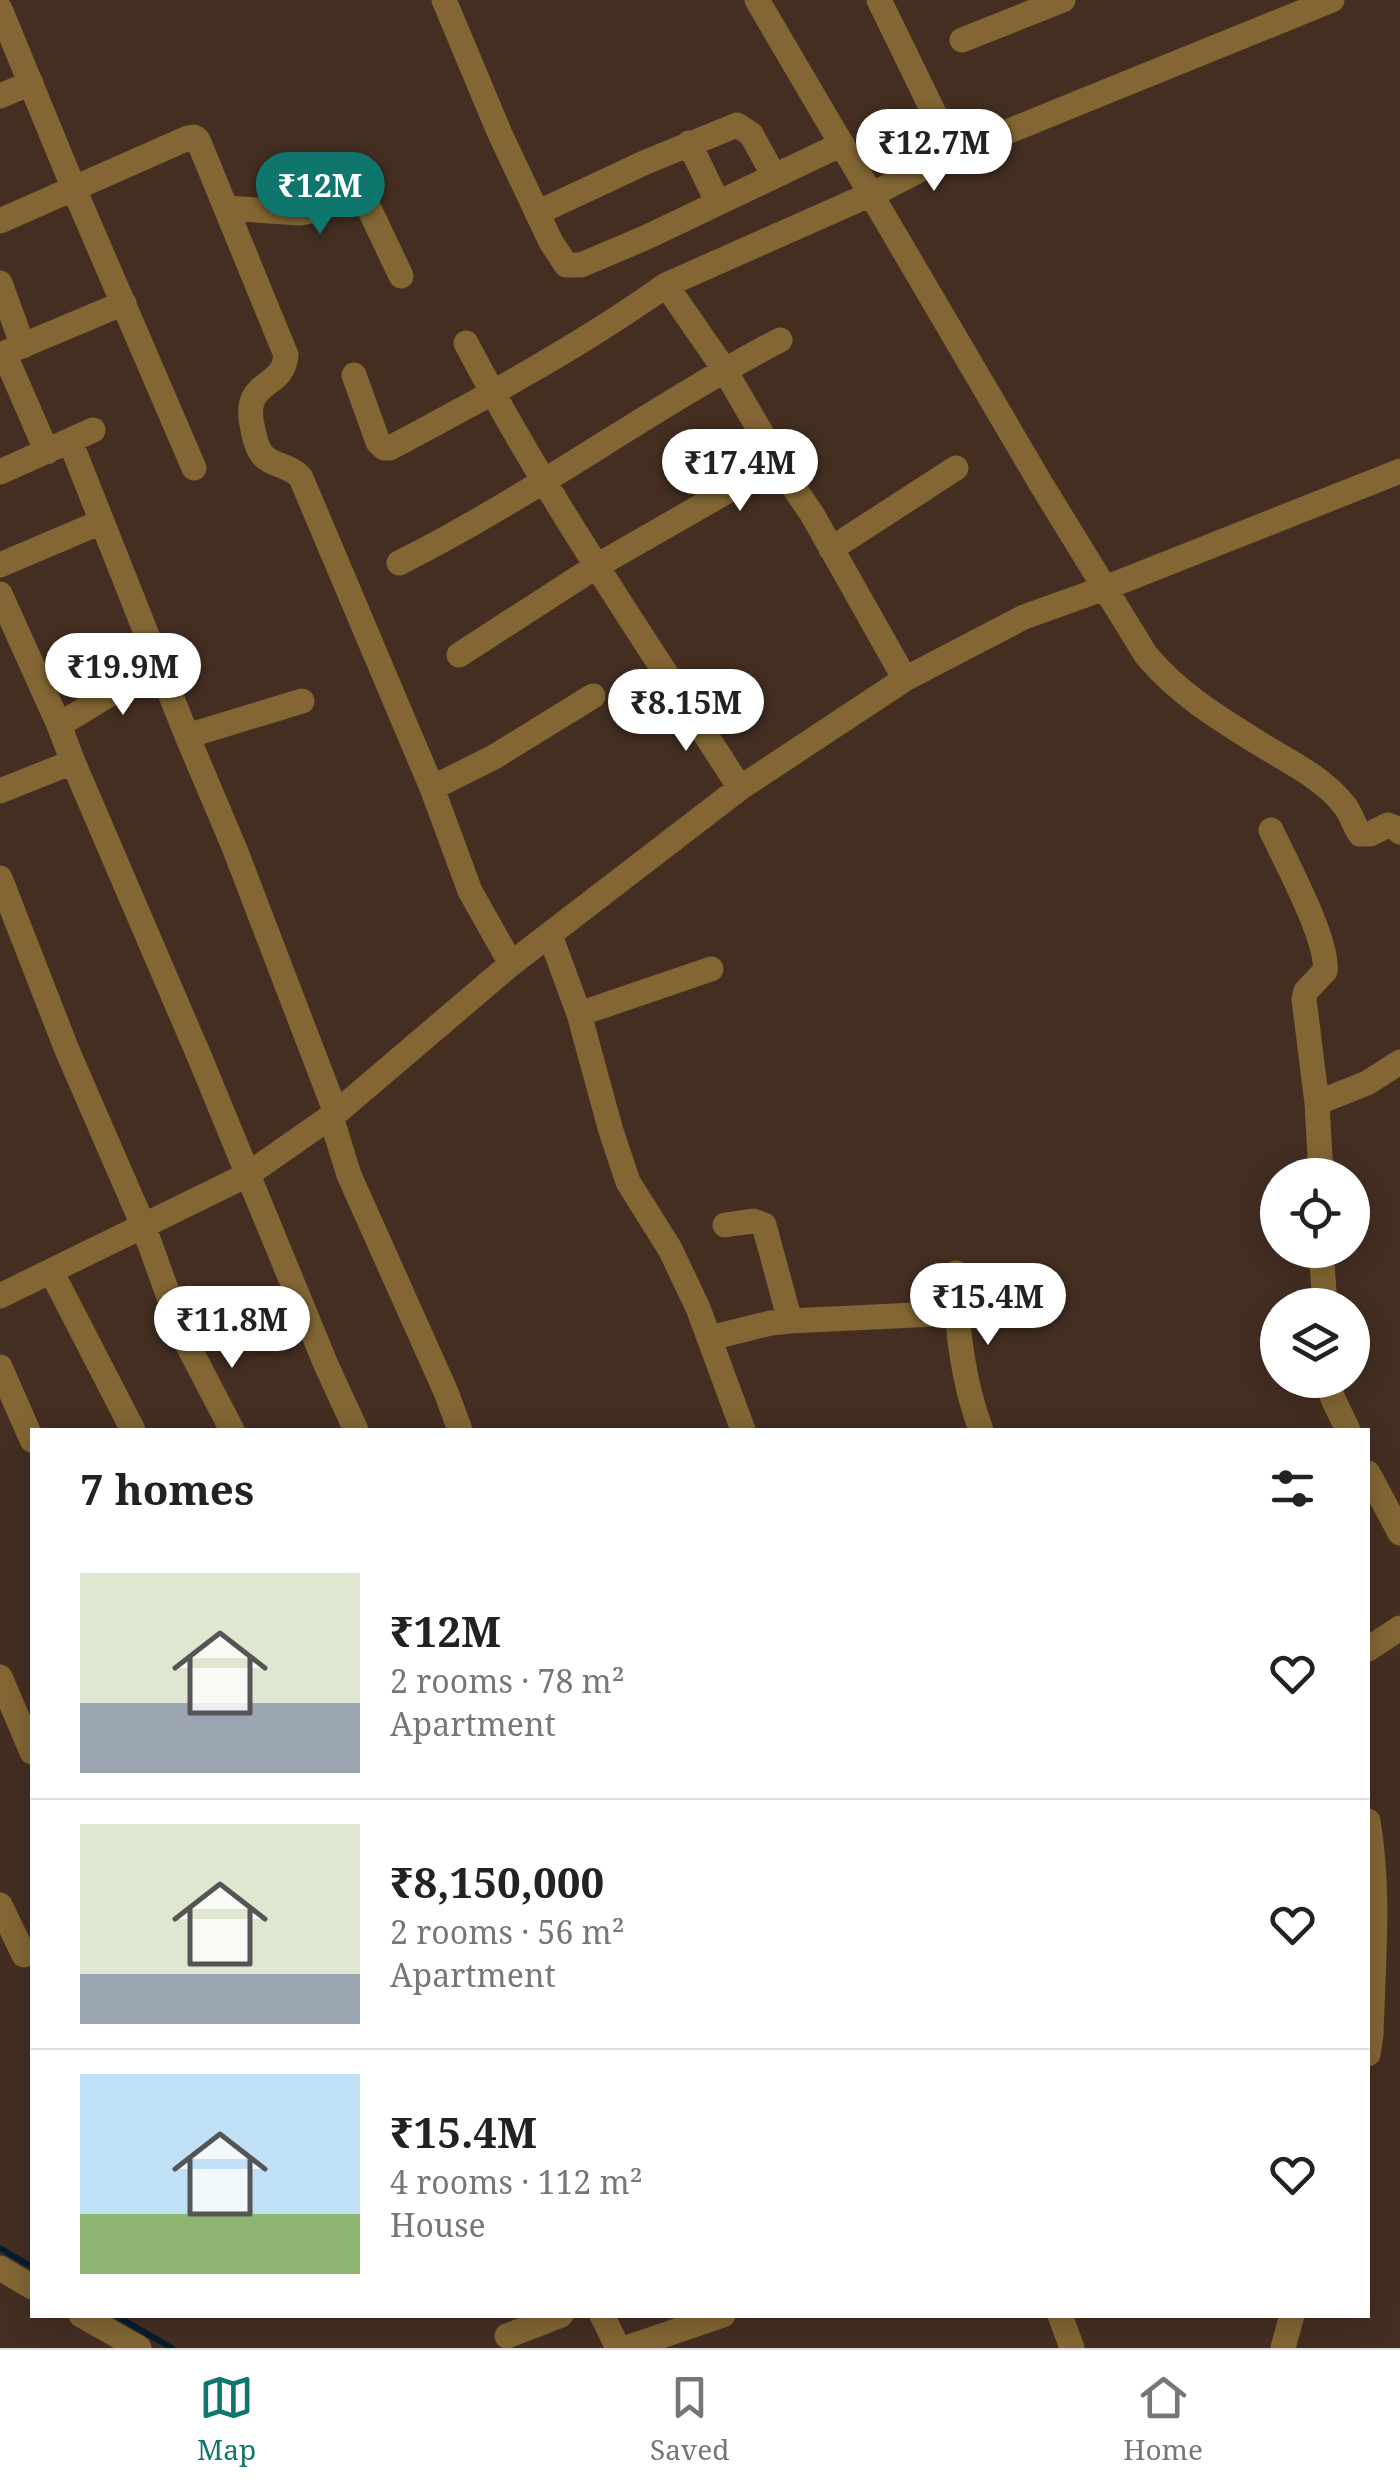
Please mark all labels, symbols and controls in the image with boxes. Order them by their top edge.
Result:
pin: ₹12.7M [853,109,1015,194]
text: ₹12.7M [878,120,990,163]
pin: ₹12M [261,152,379,237]
text: ₹12M [278,163,362,206]
pin: ₹17.4M [659,429,821,514]
text: ₹17.4M [684,440,796,483]
pin: ₹19.9M [42,633,204,718]
text: ₹19.9M [67,644,179,687]
pin: ₹8.15M [605,669,767,754]
text: ₹8.15M [630,680,742,723]
map controls [1260,1158,1370,1398]
button: locate [1260,1158,1370,1268]
pin: ₹15.4M [907,1263,1069,1348]
text: ₹15.4M [932,1274,1044,1317]
pin: ₹11.8M [151,1286,313,1371]
button: layers [1260,1288,1370,1398]
text: ₹11.8M [176,1297,288,1340]
text: 7 homes [80,1460,254,1517]
icon: filters [1265,1461,1320,1516]
text: ₹12M [390,1602,501,1659]
icon: home [160,1613,280,1733]
icon: heart [1265,1646,1320,1701]
text: 2 rooms · 78 m² [390,1659,625,1702]
text: Apartment [390,1702,556,1745]
text: ₹8,150,000 [390,1853,604,1910]
icon: home [160,1864,280,1984]
icon: heart [1265,1897,1320,1952]
text: 2 rooms · 56 m² [390,1910,625,1953]
text: Apartment [390,1953,556,1996]
text: ₹15.4M [390,2103,537,2160]
icon: home [160,2114,280,2234]
icon: heart [1265,2147,1320,2202]
text: 4 rooms · 112 m² [390,2160,643,2203]
text: House [390,2203,486,2246]
tab: Map [197,2370,256,2468]
tab: Saved [650,2370,729,2468]
tab: Home [1123,2370,1203,2468]

